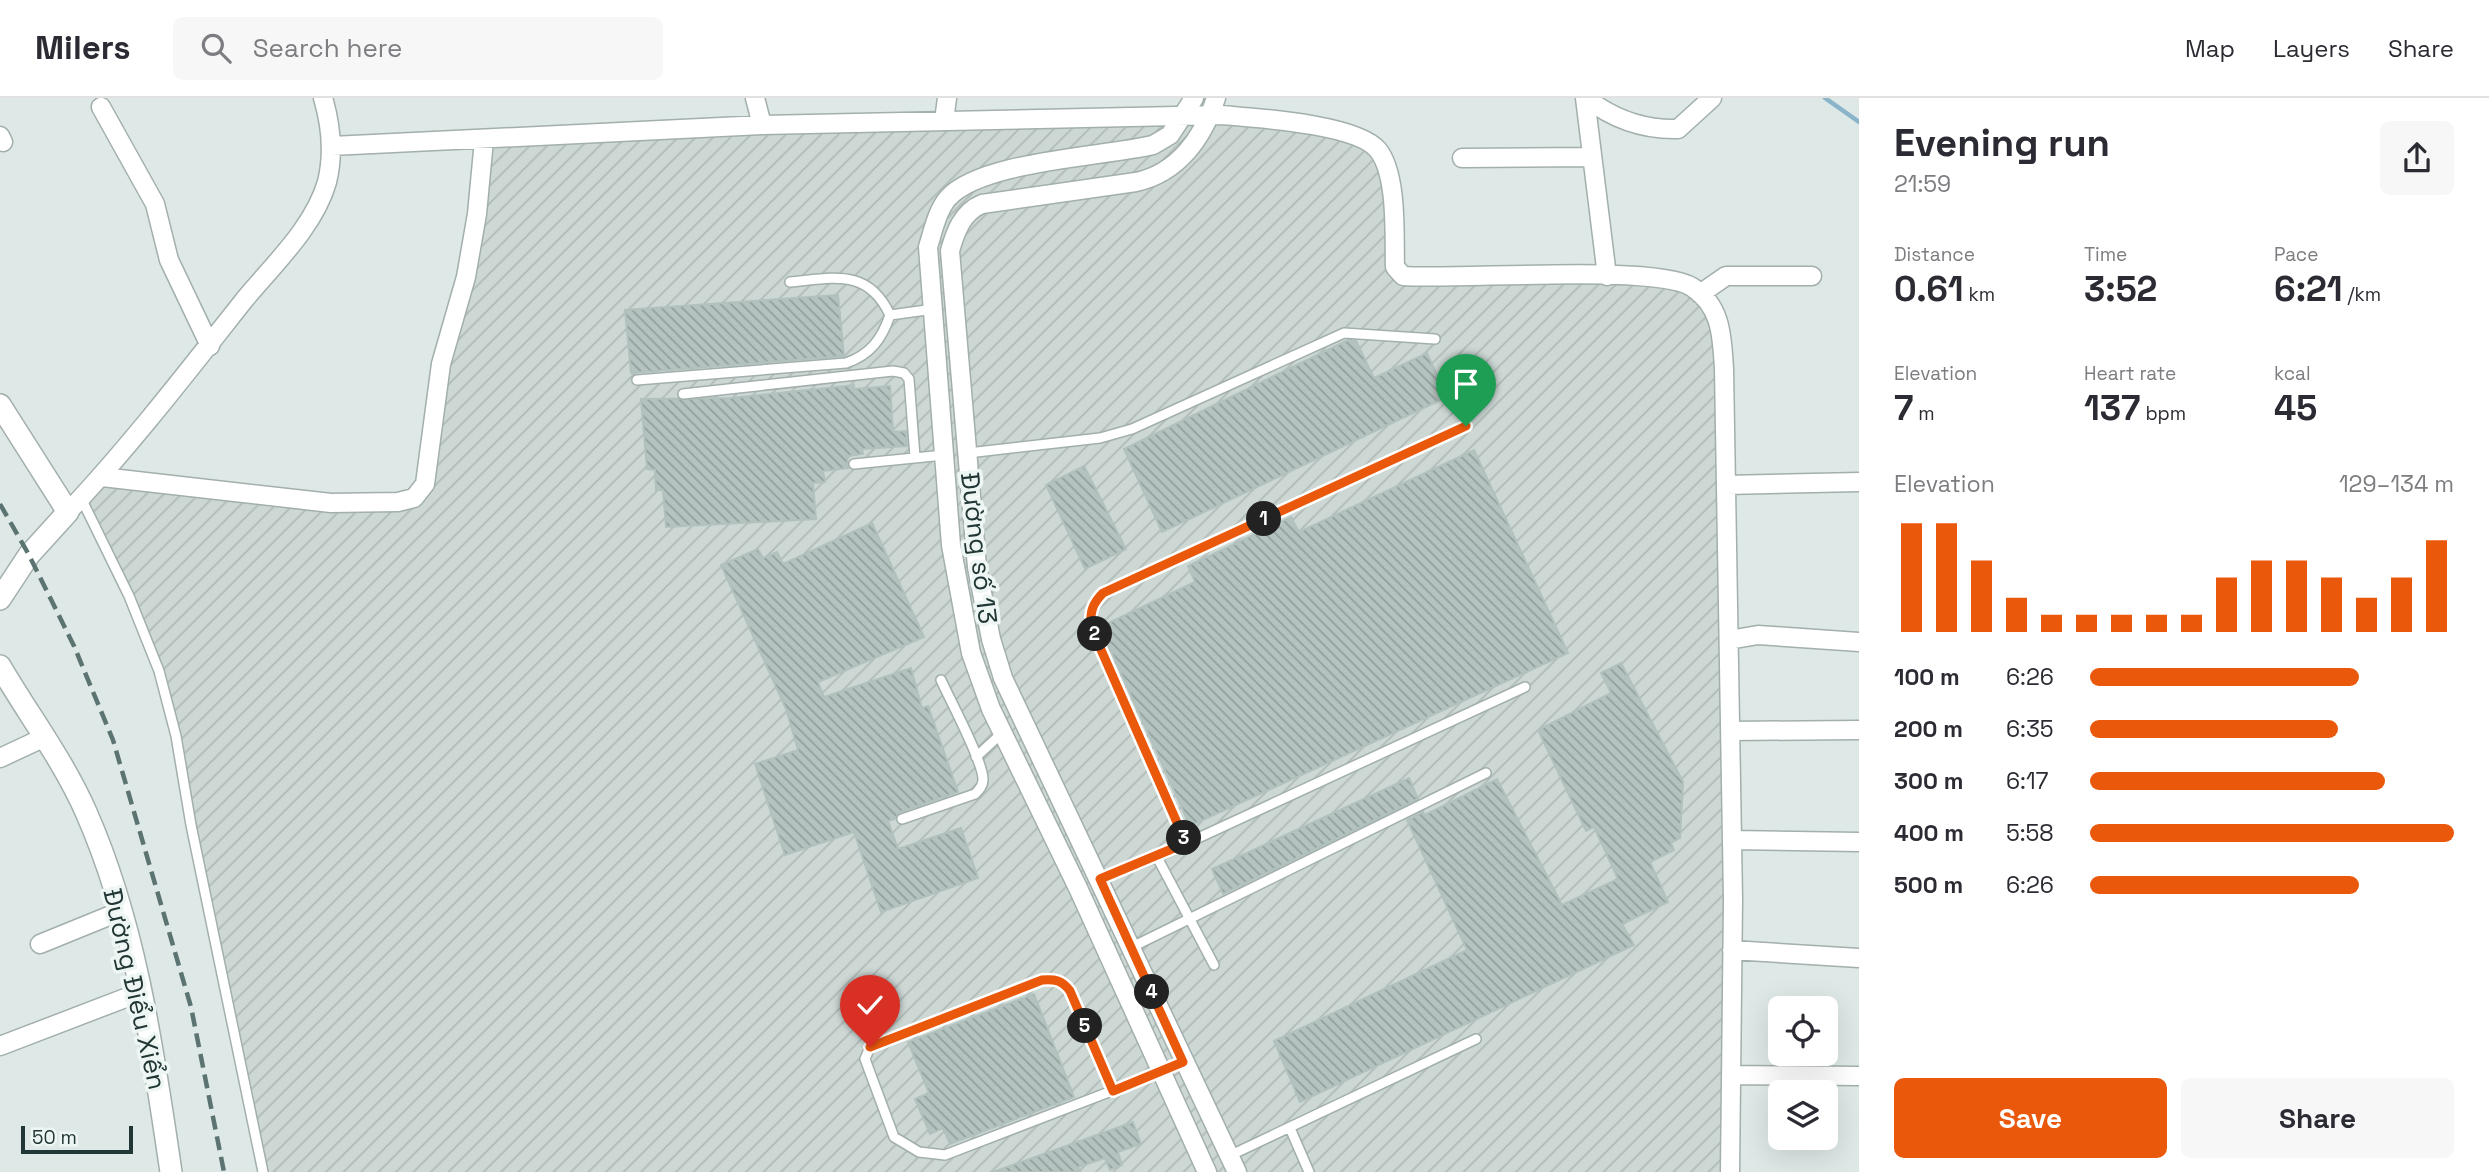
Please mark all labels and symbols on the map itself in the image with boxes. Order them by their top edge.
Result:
pin [1436,354,1496,426]
street label: Đường số 13 [953,470,1005,626]
pin: 1 [1246,502,1282,536]
pin: 2 [1078,616,1112,652]
pin: 3 [1166,820,1202,856]
street label: Đường Điểu Xiển [95,885,175,1093]
pin: 4 [1134,974,1170,1010]
pin [840,975,900,1047]
pin: 5 [1068,1009,1102,1044]
scale bar [21,1123,133,1155]

